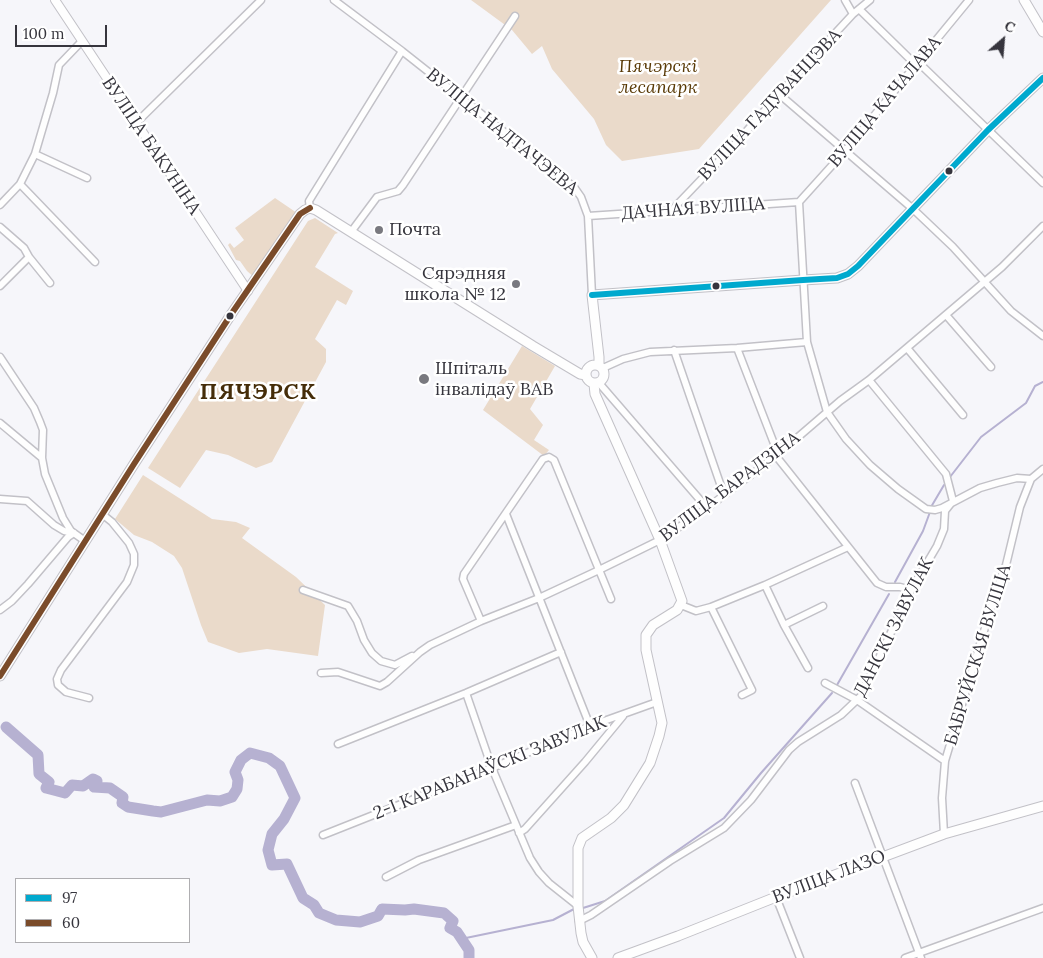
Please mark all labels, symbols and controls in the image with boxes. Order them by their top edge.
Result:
scale bar [18,15,110,47]
north arrow [978,15,1028,65]
text: С [1001,16,1018,37]
text: 100 m [23,24,64,43]
street label: ВУЛІЦА ГАДУВАНЦЭВА [694,25,846,185]
street label: ВУЛІЦА КАЧАЛАВА [824,32,946,172]
park label: Пячэрскі лесапарк [619,56,697,98]
street label: ВУЛІЦА НАДТАЧЭЕВА [422,64,582,200]
street label: ВУЛІЦА БАКУНІНА [97,73,205,219]
unlabelled marker [944,166,954,176]
street label: ДАЧНАЯ ВУЛІЦА [620,193,766,225]
place label: Почта [389,219,441,241]
marker: Почта [373,224,385,236]
place label: Сярэдняя школа № 12 [405,263,506,306]
marker: Сярэдняя школа № 12 [510,278,522,290]
unlabelled marker [711,281,721,291]
unlabelled marker [225,311,235,321]
place label: Шпіталь інвалідаў ВАВ [435,358,553,400]
marker: Шпіталь інвалідаў ВАВ [417,372,431,386]
district label: ПЯЧЭРСК [199,380,317,406]
street label: ВУЛІЦА БАРАДЗІНА [656,427,804,547]
street label: ДАНСКІ ЗАВУЛАК [849,554,939,700]
street label: БАБРУЙСКАЯ ВУЛІЦА [940,562,1016,748]
street label: 2-І КАРАБАНАЎСКІ ЗАВУЛАК [370,711,610,825]
street label: ВУЛІЦА ЛАЗО [769,846,889,908]
legend [15,878,190,943]
text: 97 [62,888,77,907]
text: 60 [62,913,80,932]

